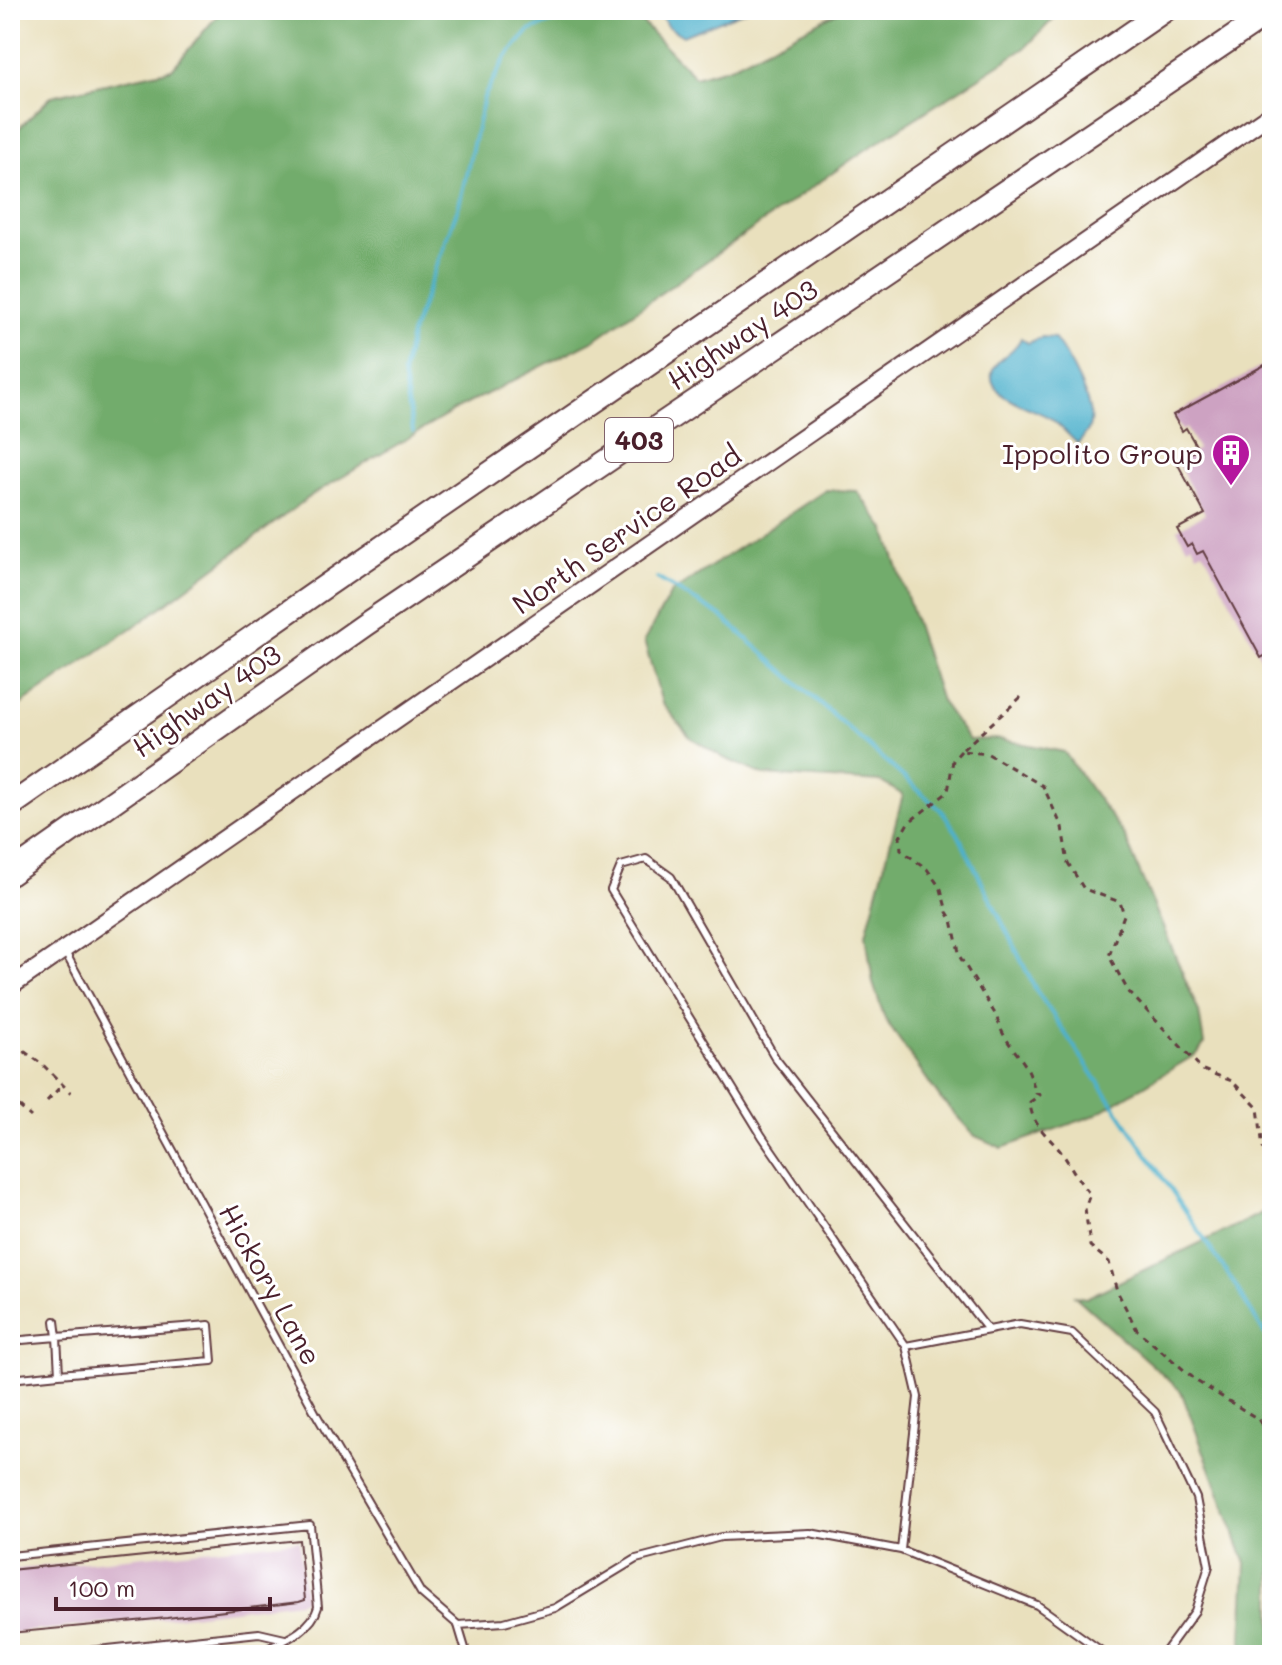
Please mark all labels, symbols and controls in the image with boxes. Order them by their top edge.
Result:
street label: Highway 403 [660,271,824,397]
road number: 403 [605,418,673,462]
building icon: Ippolito Group [1210,432,1252,487]
place label: Ippolito Group [1002,435,1203,471]
street label: North Service Road [505,436,747,622]
street label: Highway 403 [125,636,287,764]
street label: Hickory Lane [212,1197,330,1371]
scale bar [56,1561,270,1611]
text: 100 m [68,1572,135,1603]

